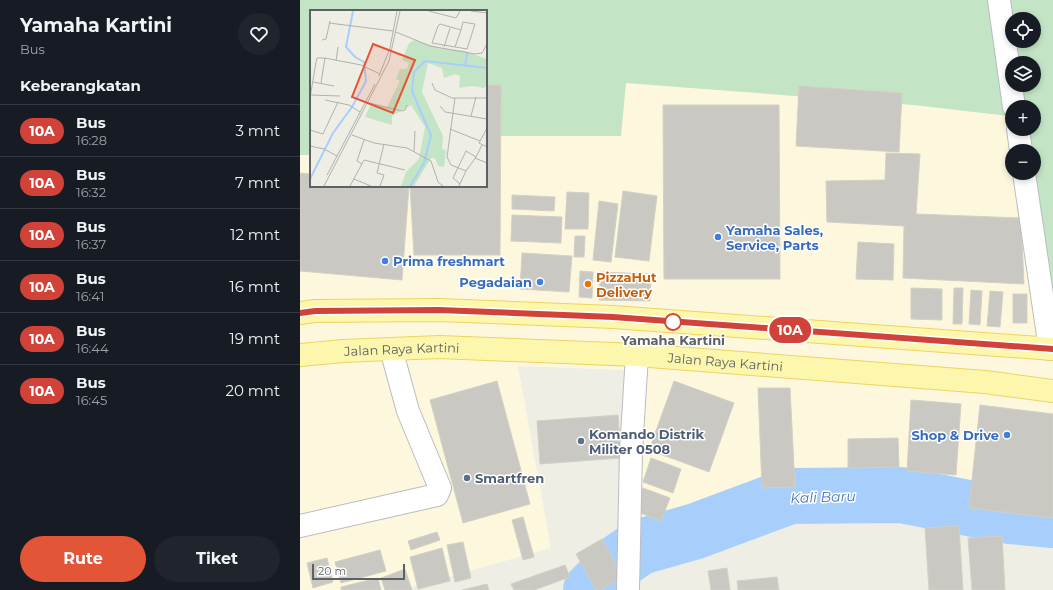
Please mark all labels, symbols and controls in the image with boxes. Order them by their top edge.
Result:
inset map [310,10,487,187]
map controls [1005,12,1041,180]
button: locate [1005,12,1041,48]
button: heart [238,13,280,55]
text: Yamaha Kartini [20,14,172,37]
text: Bus [20,41,45,57]
button: layers [1005,56,1041,92]
text: Keberangkatan [20,76,141,95]
button: + [1005,100,1041,136]
text: Bus [76,113,106,132]
text: 3 mnt [235,121,280,140]
text: 10A [29,122,55,140]
text: 16:28 [76,132,107,148]
button: − [1005,144,1041,180]
text: Bus [76,165,106,184]
text: 7 mnt [235,173,280,192]
text: 10A [29,174,55,192]
text: 16:32 [76,184,106,200]
text: Bus [76,217,106,236]
place label: Yamaha Sales, Service, Parts [725,222,823,253]
text: 12 mnt [230,225,280,244]
text: 10A [29,226,55,244]
marker: Yamaha Sales, Service, Parts [713,232,723,242]
text: 16:37 [76,236,106,252]
place label: Prima freshmart [393,253,505,269]
marker: Prima freshmart [380,256,390,266]
text: Bus [76,269,106,288]
place label: PizzaHut Delivery [596,269,657,300]
place label: Pegadaian [459,274,532,290]
text: 16 mnt [229,277,280,296]
marker: Pegadaian [535,277,545,287]
text: 10A [29,278,55,296]
marker: PizzaHut Delivery [583,279,593,289]
text: 16:41 [76,288,104,304]
marker: Yamaha Kartini [664,313,682,331]
line badge: 10A [767,317,813,343]
text: Bus [76,321,106,340]
text: 10A [777,321,803,339]
text: 19 mnt [229,329,280,348]
text: 10A [29,330,55,348]
place label: Yamaha Kartini [620,332,725,348]
street label: Jalan Raya Kartini [343,339,460,359]
text: 16:44 [76,340,109,356]
street label: Jalan Raya Kartini [666,349,783,374]
text: Bus [76,373,106,392]
text: 20 mnt [226,381,280,400]
text: 10A [29,382,55,400]
text: 16:45 [76,392,107,408]
place label: Komando Distrik Militer 0508 [589,426,704,457]
place label: Shop & Drive [911,427,999,443]
marker: Shop & Drive [1002,430,1012,440]
marker: Komando Distrik Militer 0508 [576,436,586,446]
place label: Smartfren [475,470,544,486]
marker: Smartfren [462,473,472,483]
water label: Kali Baru [790,487,856,507]
button: Rute [20,536,146,582]
button: Tiket [154,536,280,582]
scale bar [312,562,405,581]
text: 20 m [318,564,346,578]

